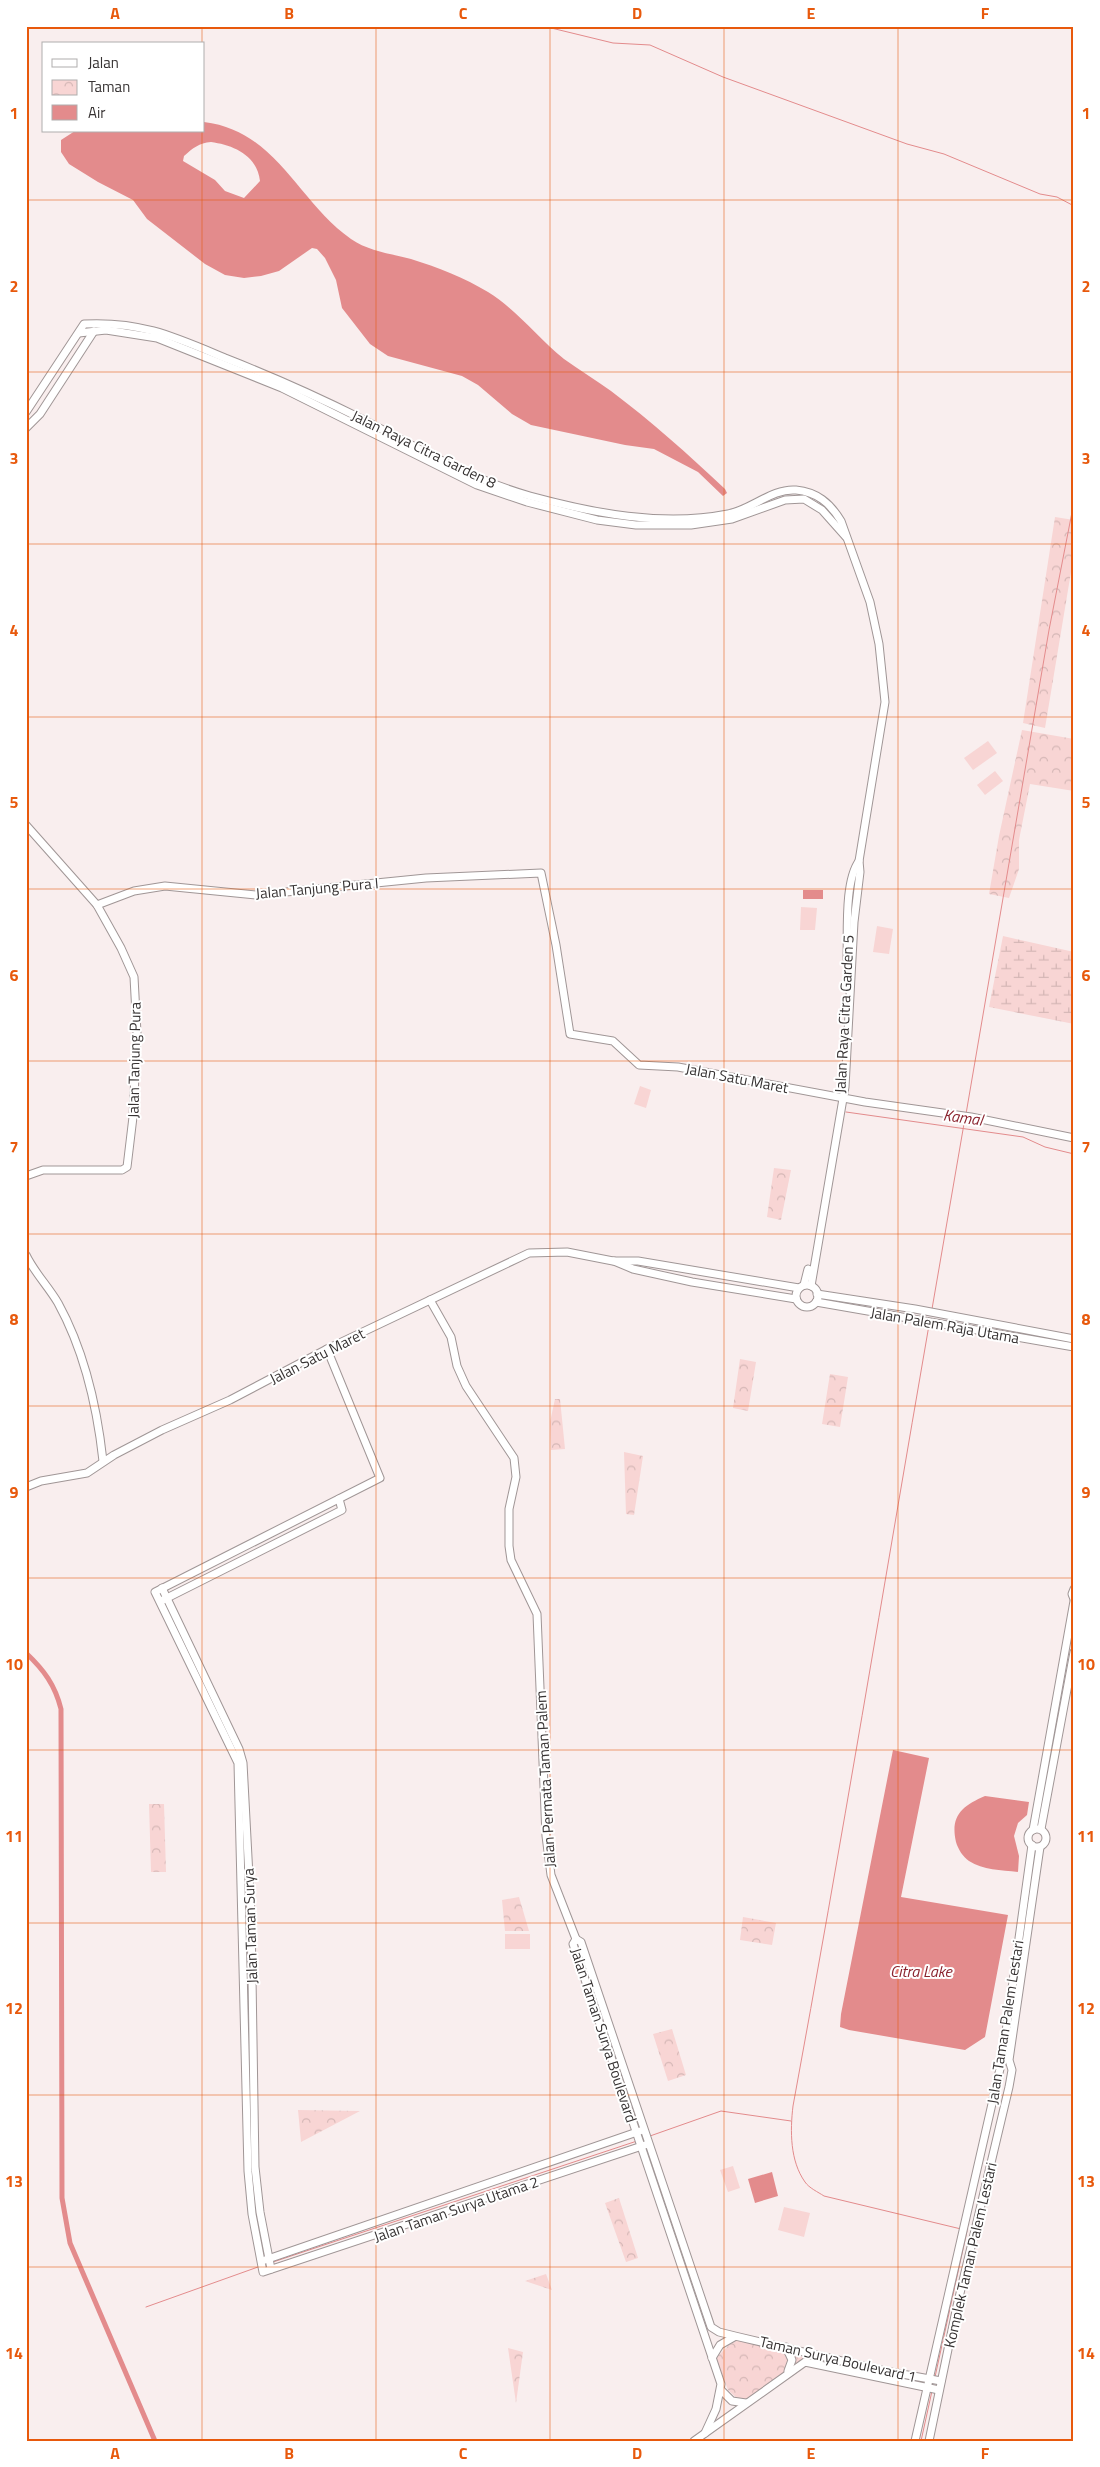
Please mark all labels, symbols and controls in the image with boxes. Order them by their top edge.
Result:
text: A [110,1,120,25]
text: B [284,1,294,25]
text: C [459,1,468,25]
text: D [632,1,642,25]
text: E [807,1,816,25]
text: F [981,1,990,25]
legend [42,42,205,132]
text: Jalan [88,51,119,74]
text: Taman [88,75,130,98]
text: 1 [10,101,18,125]
text: Air [88,101,105,124]
text: 1 [1082,101,1090,125]
text: 2 [10,274,18,298]
text: 2 [1082,274,1090,298]
street label: Jalan Raya Citra Garden 8 [348,404,500,494]
text: 3 [10,446,18,470]
text: 3 [1082,446,1090,470]
text: 4 [10,618,19,642]
text: 4 [1082,618,1091,642]
text: 5 [10,790,19,814]
text: 5 [1082,790,1091,814]
street label: Jalan Tanjung Pura I [255,871,379,905]
street label: Jalan Raya Citra Garden 5 [828,934,860,1094]
text: 6 [10,963,19,987]
text: 6 [1082,963,1091,987]
street label: Jalan Tanjung Pura [121,1001,147,1118]
street label: Jalan Satu Maret [684,1057,791,1099]
water label: Kamal [942,1102,986,1132]
text: 7 [10,1135,18,1159]
text: 7 [1082,1135,1090,1159]
street label: Jalan Palem Raja Utama [869,1301,1022,1349]
text: 8 [10,1307,19,1331]
text: 8 [1082,1307,1091,1331]
street label: Jalan Satu Maret [265,1322,369,1390]
text: 9 [10,1480,19,1504]
text: 9 [1082,1480,1091,1504]
text: 10 [5,1652,23,1676]
text: 10 [1077,1652,1095,1676]
street label: Jalan Permata Taman Palem [529,1690,561,1868]
text: 11 [5,1824,23,1848]
text: 11 [1077,1824,1095,1848]
street label: Jalan Taman Surya [236,1867,264,1984]
street label: Jalan Taman Palem Lestari [981,1938,1029,2106]
street label: Jalan Taman Surya Boulevard [565,1945,643,2125]
water label: Citra Lake [890,1959,954,1983]
text: 12 [5,1996,23,2020]
text: 12 [1077,1996,1095,2020]
street label: Komplek Taman Palem Lestari [937,2160,1003,2350]
text: 13 [5,2169,23,2193]
text: 13 [1077,2169,1095,2193]
street label: Jalan Taman Surya Utama 2 [370,2170,542,2248]
street label: Taman Surya Boulevard 1 [757,2330,919,2388]
text: 14 [5,2341,23,2365]
text: 14 [1077,2341,1095,2365]
text: A [110,2441,120,2465]
text: B [284,2441,294,2465]
text: C [459,2441,468,2465]
text: D [632,2441,642,2465]
text: E [807,2441,816,2465]
text: F [981,2441,990,2465]

